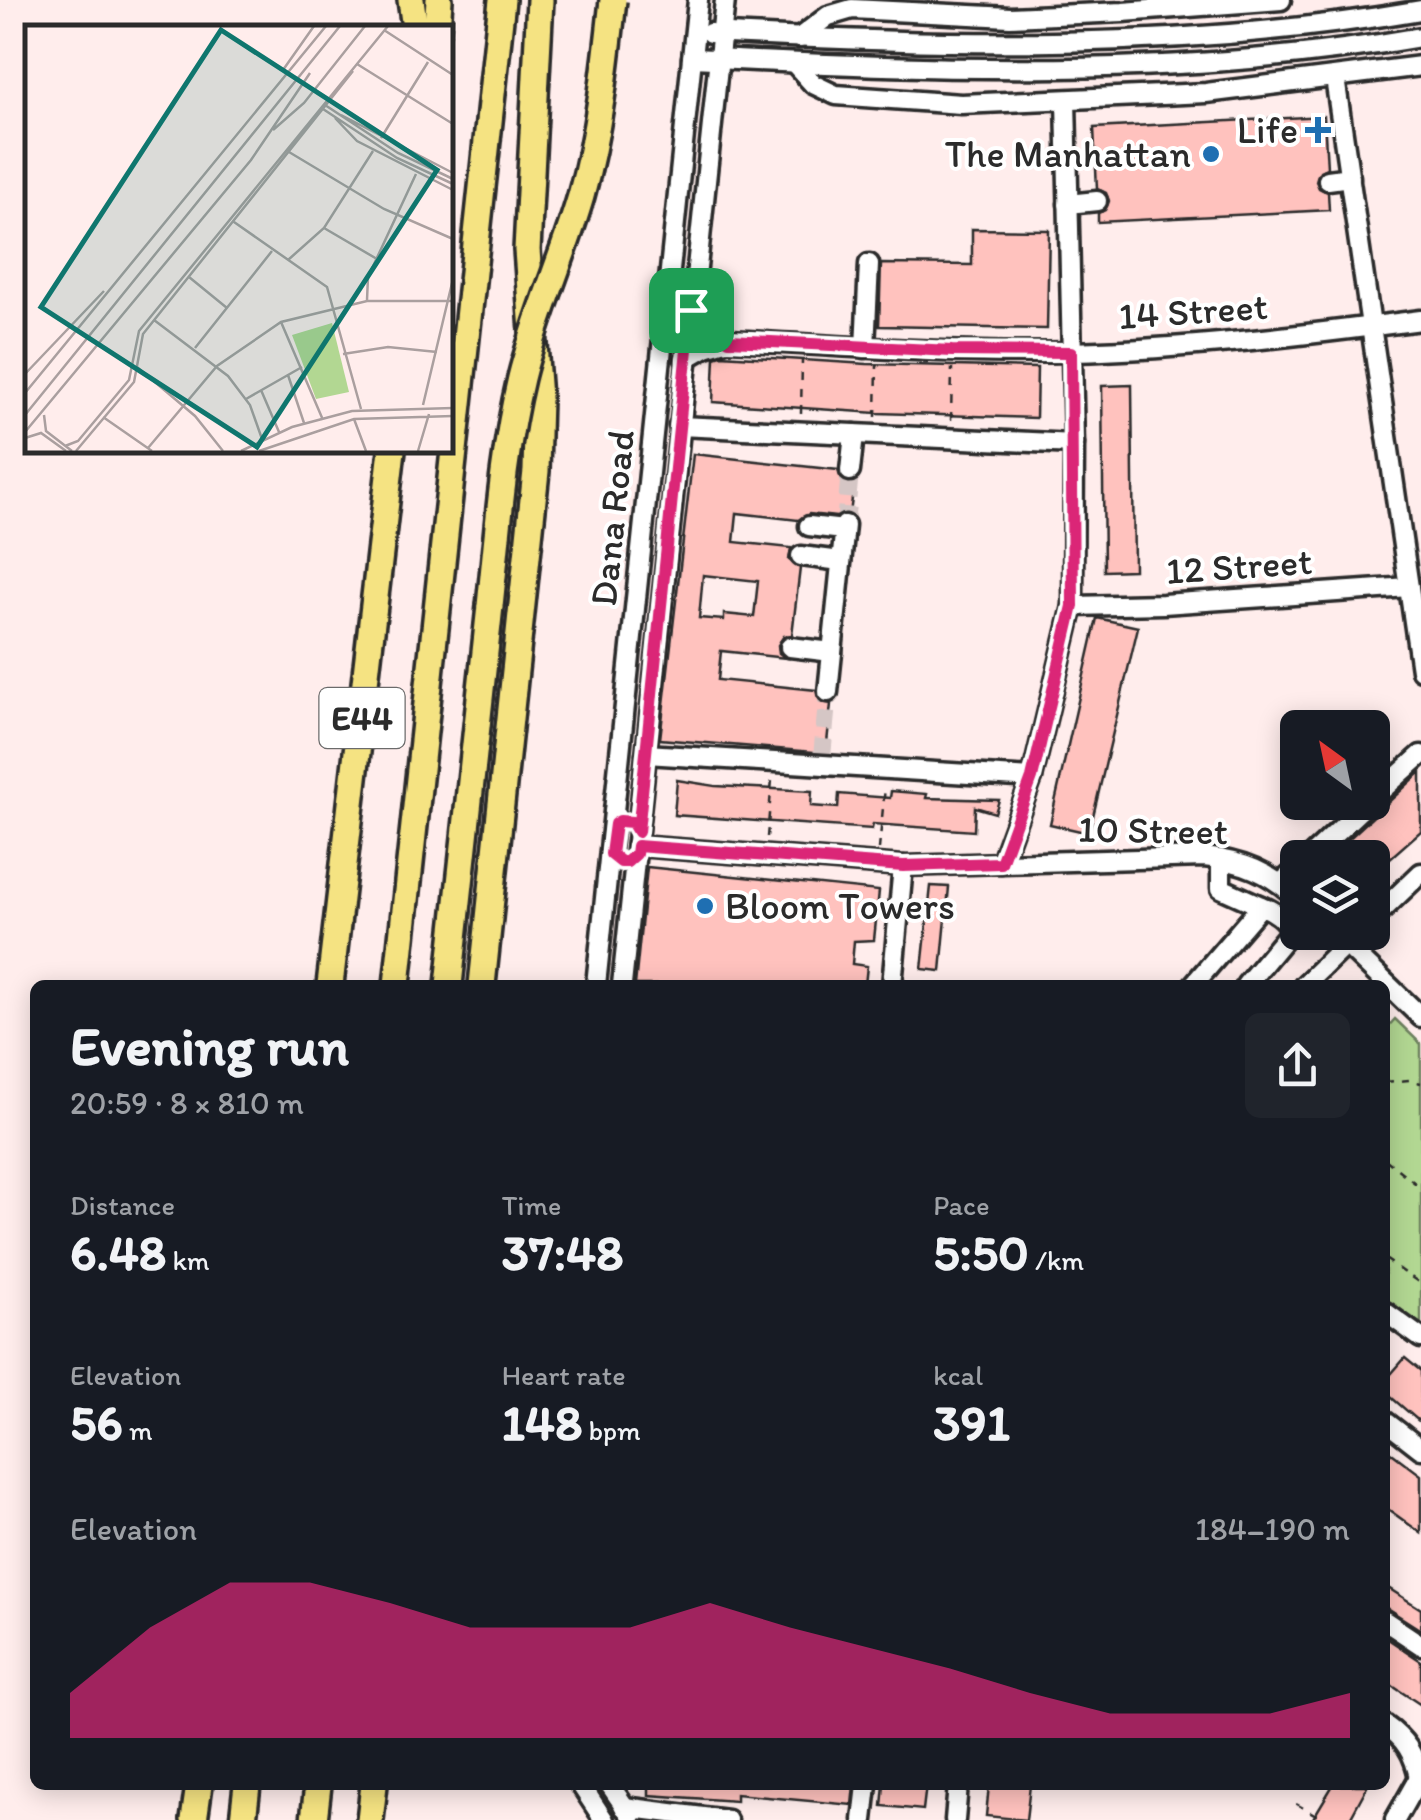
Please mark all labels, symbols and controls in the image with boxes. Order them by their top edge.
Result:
inset map [25,25,452,452]
place label: Life [1237,107,1298,153]
marker: Life [1307,119,1329,141]
place label: The Manhattan [945,131,1191,177]
marker: The Manhattan [1200,143,1222,165]
pin [649,268,734,353]
icon: arrive [664,283,719,338]
street label: 14 Street [1117,283,1269,339]
street label: Dana Road [580,428,644,608]
street label: 12 Street [1164,538,1314,594]
road number: E44 [320,688,404,748]
north arrow [1280,710,1390,820]
map controls [1280,710,1390,950]
street label: 10 Street [1078,806,1228,854]
button: layers [1280,840,1390,950]
place label: Bloom Towers [725,883,955,929]
marker: Bloom Towers [694,895,716,917]
text: Evening run [70,1013,349,1079]
button: share [1245,1013,1350,1118]
text: 20:59 · 8 × 810 m [70,1084,304,1122]
text: Distance [70,1188,175,1222]
text: Time [502,1188,561,1222]
text: Pace [933,1188,989,1222]
text: 6.48 [70,1222,166,1283]
text: 37:48 [502,1222,623,1283]
text: 5:50 [933,1222,1029,1283]
text: km [166,1243,210,1277]
text: /km [1029,1243,1084,1277]
text: Elevation [70,1358,181,1392]
text: Heart rate [502,1358,626,1392]
text: kcal [933,1358,983,1392]
text: 56 [70,1392,123,1453]
text: 148 [502,1392,582,1453]
text: 391 [933,1392,1010,1453]
text: m [123,1413,153,1447]
text: bpm [582,1413,641,1447]
text: Elevation [70,1510,197,1548]
text: 184–190 m [1195,1510,1350,1548]

